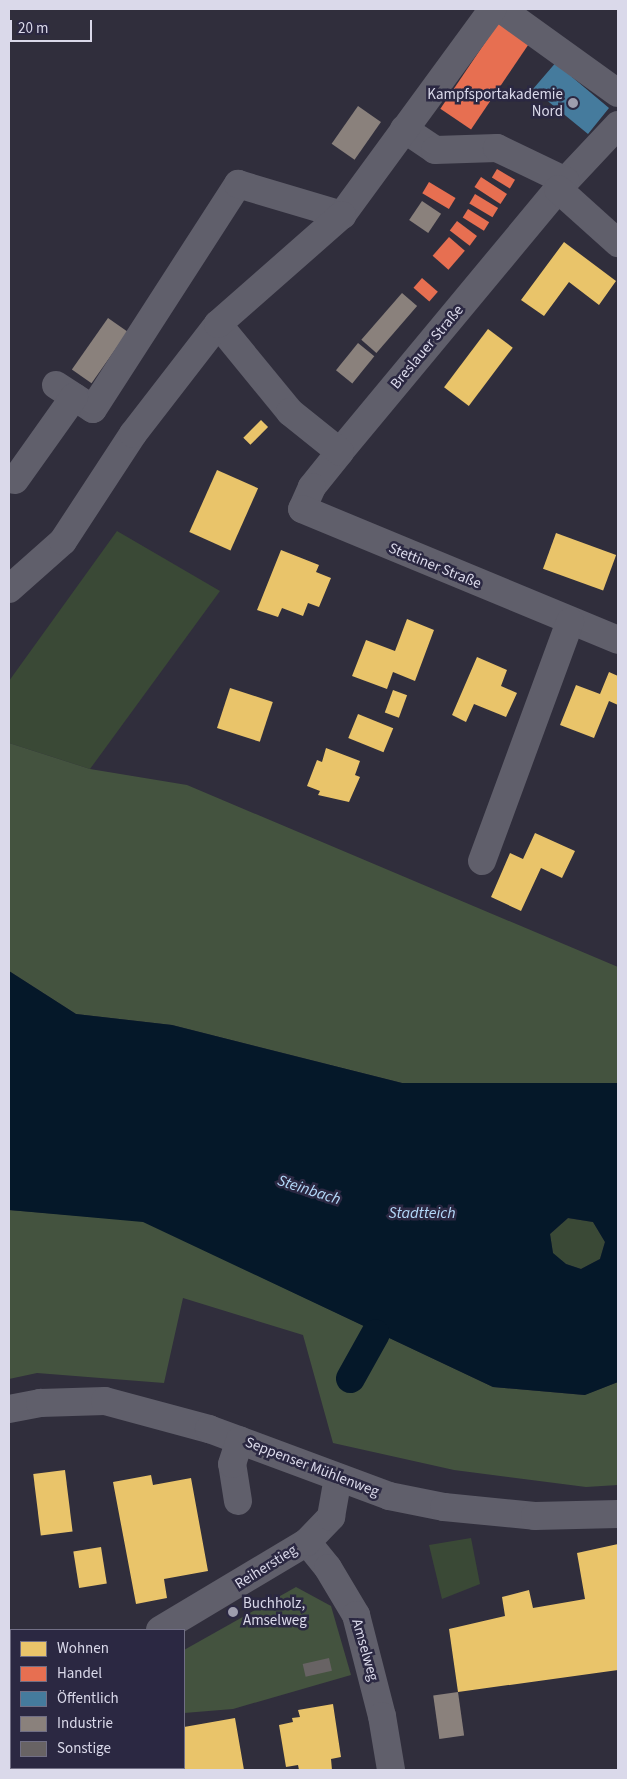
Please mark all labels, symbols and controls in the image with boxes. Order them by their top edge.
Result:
scale bar [12,10,95,42]
text: 20 m [18,18,48,39]
place label: Kampfsportakademie Nord [427,85,563,120]
marker: Kampfsportakademie Nord [567,97,579,109]
street label: Breslauer Straße [387,301,467,393]
street label: Stettiner Straße [386,539,484,593]
water label: Steinbach [275,1171,343,1209]
water label: Stadtteich [388,1203,456,1223]
street label: Seppenser Mühlenweg [243,1433,381,1501]
street label: Reiherstieg [232,1541,300,1593]
place label: Buchholz, Amselweg [243,1594,307,1629]
marker: Buchholz, Amselweg [227,1606,239,1618]
street label: Amselweg [348,1617,382,1683]
legend [10,1629,185,1769]
text: Wohnen [57,1638,109,1659]
text: Handel [57,1663,102,1684]
text: Öffentlich [57,1688,119,1709]
text: Industrie [57,1713,113,1734]
text: Sonstige [57,1738,111,1759]

